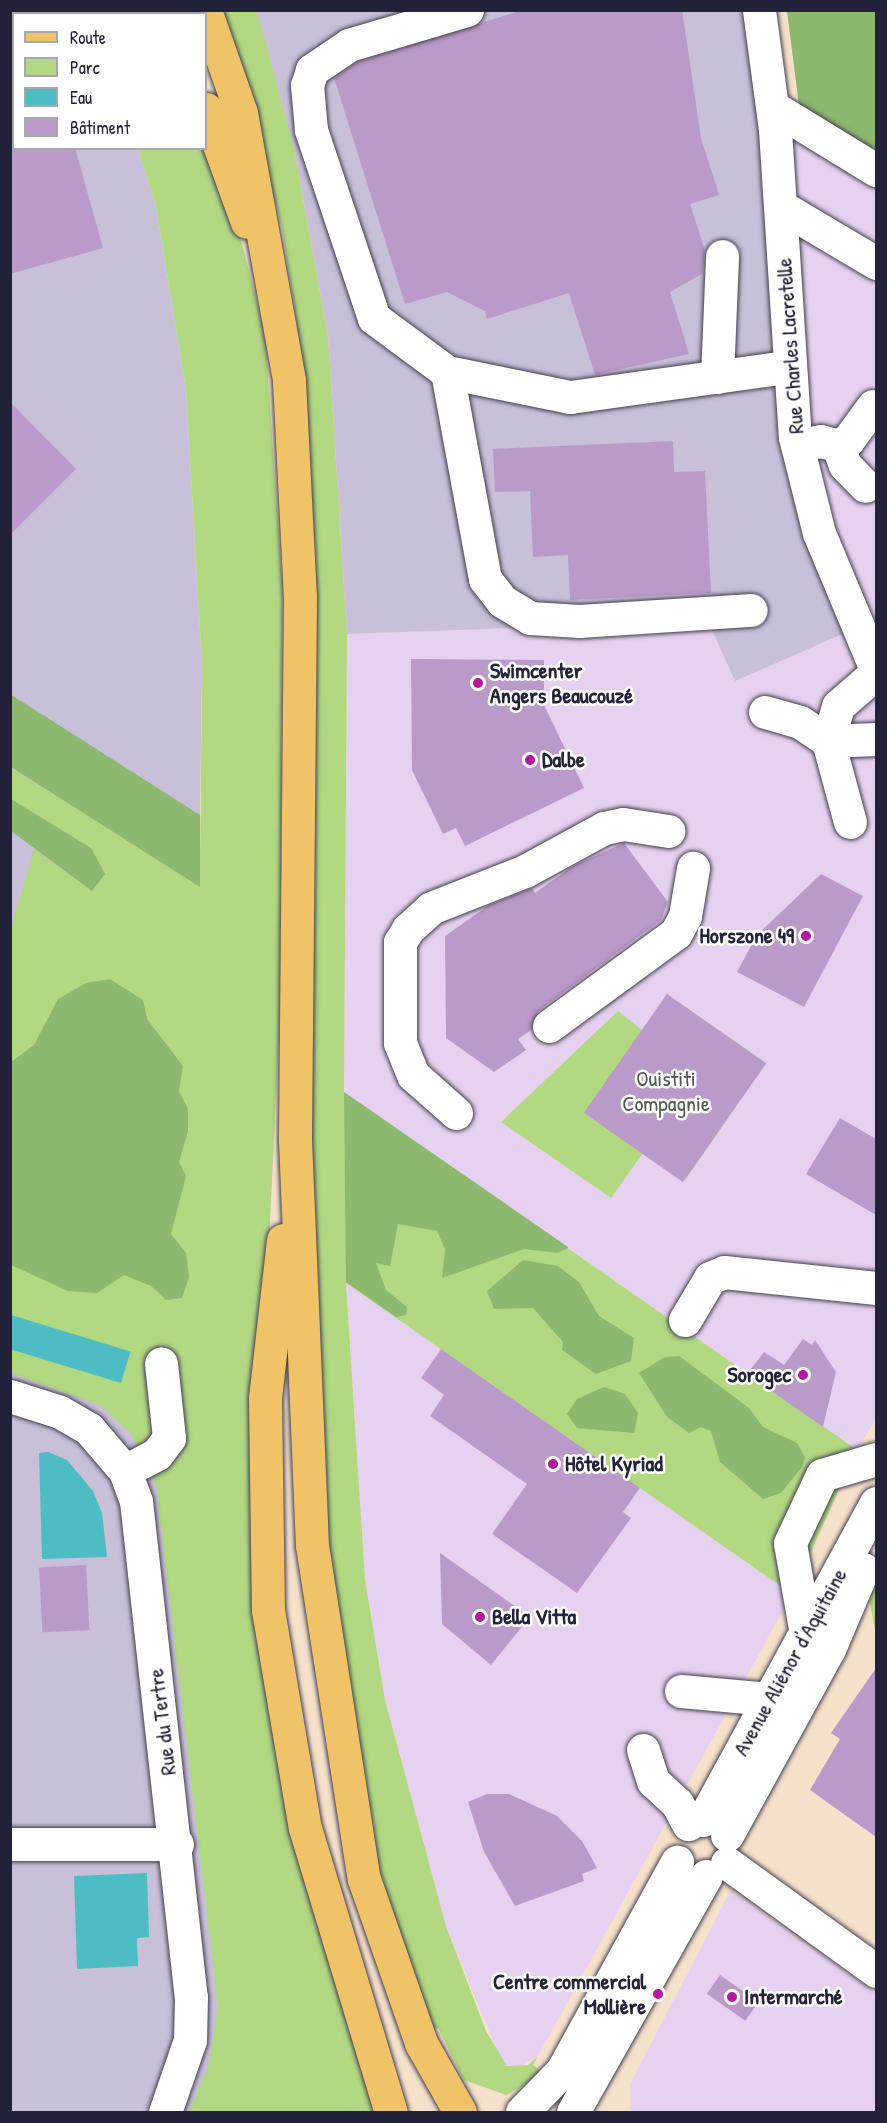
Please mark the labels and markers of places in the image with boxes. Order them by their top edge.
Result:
place label: Swimcenter Angers Beaucouzé [490,657,633,708]
marker: Swimcenter Angers Beaucouzé [471,676,485,690]
place label: Dalbe [542,747,585,773]
marker: Dalbe [523,753,537,767]
place label: Horszone 49 [700,923,794,949]
marker: Horszone 49 [799,929,813,943]
place label: Sorogec [728,1362,791,1388]
marker: Sorogec [796,1368,810,1382]
place label: Hôtel Kyriad [565,1451,663,1477]
marker: Hôtel Kyriad [546,1457,560,1471]
place label: Bella Vitta [492,1604,576,1630]
marker: Bella Vitta [473,1610,487,1624]
place label: Centre commercial Mollière [493,1968,646,2020]
place label: Intermarché [744,1984,842,2010]
marker: Centre commercial Mollière [651,1987,665,2001]
marker: Intermarché [725,1990,739,2004]

